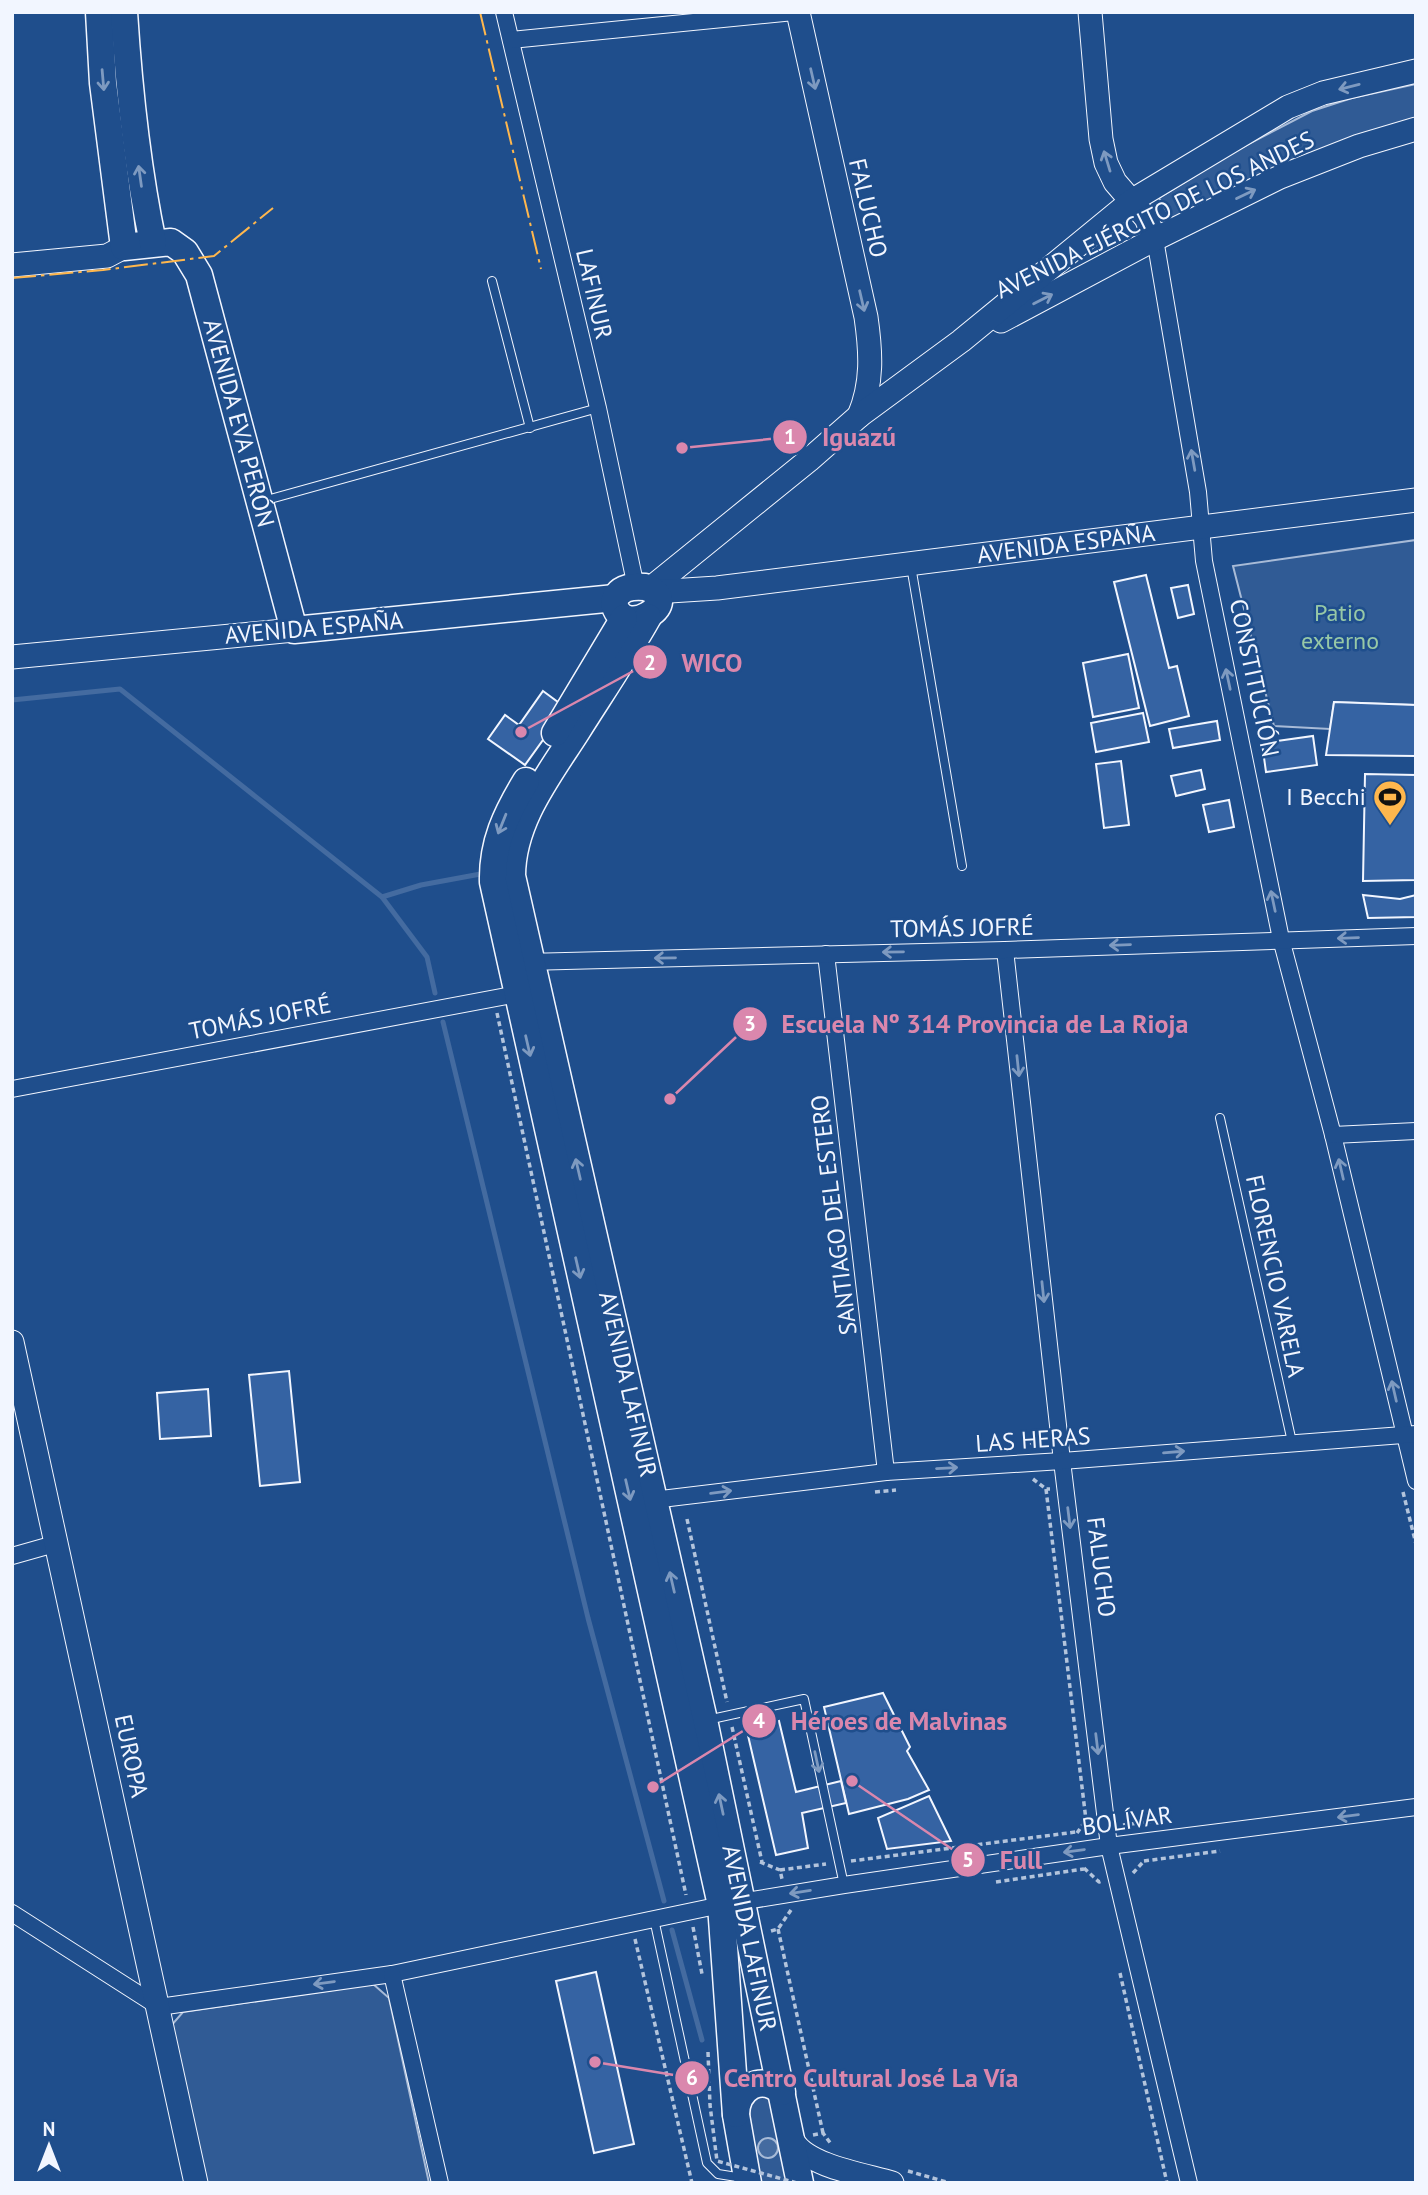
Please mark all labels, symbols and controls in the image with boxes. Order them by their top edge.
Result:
one-way arrow [806,67,820,90]
one-way arrow [97,69,110,91]
one-way arrow [1339,81,1361,94]
street label: AVENIDA EJÉRCITO DE LOS ANDES [990,124,1319,305]
one-way arrow [1100,151,1113,173]
street label: FALUCHO [842,155,895,260]
one-way arrow [133,165,146,188]
one-way arrow [1235,187,1256,201]
street label: LAFINUR [569,246,620,342]
one-way arrow [856,289,869,312]
one-way arrow [1033,291,1053,305]
street label: AVENIDA EVA PERÓN [196,315,282,530]
callout: Iguazú [772,414,910,461]
text: Iguazú [822,420,896,453]
text: 1 [784,423,796,450]
one-way arrow [1186,449,1199,472]
street label: AVENIDA ESPAÑA [975,517,1157,570]
street label: CONSTITUCIÓN [1223,596,1286,760]
park label: Patio externo [1301,597,1379,656]
street label: AVENIDA ESPAÑA [223,604,404,651]
callout: WICO [633,639,757,686]
text: WICO [682,646,742,679]
text: 2 [644,649,656,676]
one-way arrow [1220,668,1234,691]
sports icon: I Becchi [1371,778,1409,827]
place label: I Becchi [1286,781,1366,812]
one-way arrow [495,813,508,834]
one-way arrow [1266,890,1280,913]
street label: TOMÁS JOFRÉ [890,911,1034,944]
one-way arrow [1336,931,1359,944]
one-way arrow [1109,939,1132,952]
one-way arrow [882,946,905,959]
one-way arrow [654,951,677,964]
street label: TOMÁS JOFRÉ [186,989,333,1046]
callout: Escuela Nº 314 Provincia de La Rioja [733,1000,1202,1047]
text: Escuela Nº 314 Provincia de La Rioja [782,1007,1188,1040]
text: 3 [744,1010,756,1037]
one-way arrow [522,1034,536,1057]
one-way arrow [1012,1054,1025,1077]
street label: SANTIAGO DEL ESTERO [803,1093,864,1337]
one-way arrow [571,1158,585,1181]
one-way arrow [1334,1159,1347,1181]
street label: FLORENCIO VARELA [1239,1172,1312,1380]
one-way arrow [572,1256,585,1279]
one-way arrow [1037,1281,1050,1303]
street label: AVENIDA LAFINUR [592,1289,664,1480]
one-way arrow [1387,1380,1400,1403]
street label: LAS HERAS [974,1420,1091,1459]
one-way arrow [1163,1445,1185,1458]
one-way arrow [936,1461,958,1474]
one-way arrow [622,1478,635,1501]
one-way arrow [709,1485,732,1498]
one-way arrow [1062,1507,1075,1529]
street label: FALUCHO [1080,1515,1123,1619]
one-way arrow [665,1571,678,1594]
callout: Héroes de Malvinas [742,1697,1021,1744]
text: Héroes de Malvinas [791,1704,1007,1737]
text: 4 [753,1707,765,1734]
street label: EUROPA [108,1712,155,1800]
one-way arrow [1090,1732,1103,1755]
one-way arrow [811,1750,825,1773]
one-way arrow [714,1793,728,1816]
street label: BOLÍVAR [1080,1799,1174,1842]
one-way arrow [1337,1809,1360,1822]
callout: Full [951,1836,1056,1883]
street label: AVENIDA LAFINUR [715,1842,784,2034]
text: Full [1000,1843,1043,1876]
one-way arrow [1063,1845,1086,1858]
text: 5 [962,1846,974,1873]
one-way arrow [789,1886,812,1899]
one-way arrow [313,1977,336,1990]
callout: Centro Cultural José La Vía [674,2054,1033,2101]
text: Centro Cultural José La Vía [724,2061,1018,2094]
text: 6 [686,2064,698,2091]
north arrow [14,2111,84,2181]
text: N [43,2117,55,2141]

